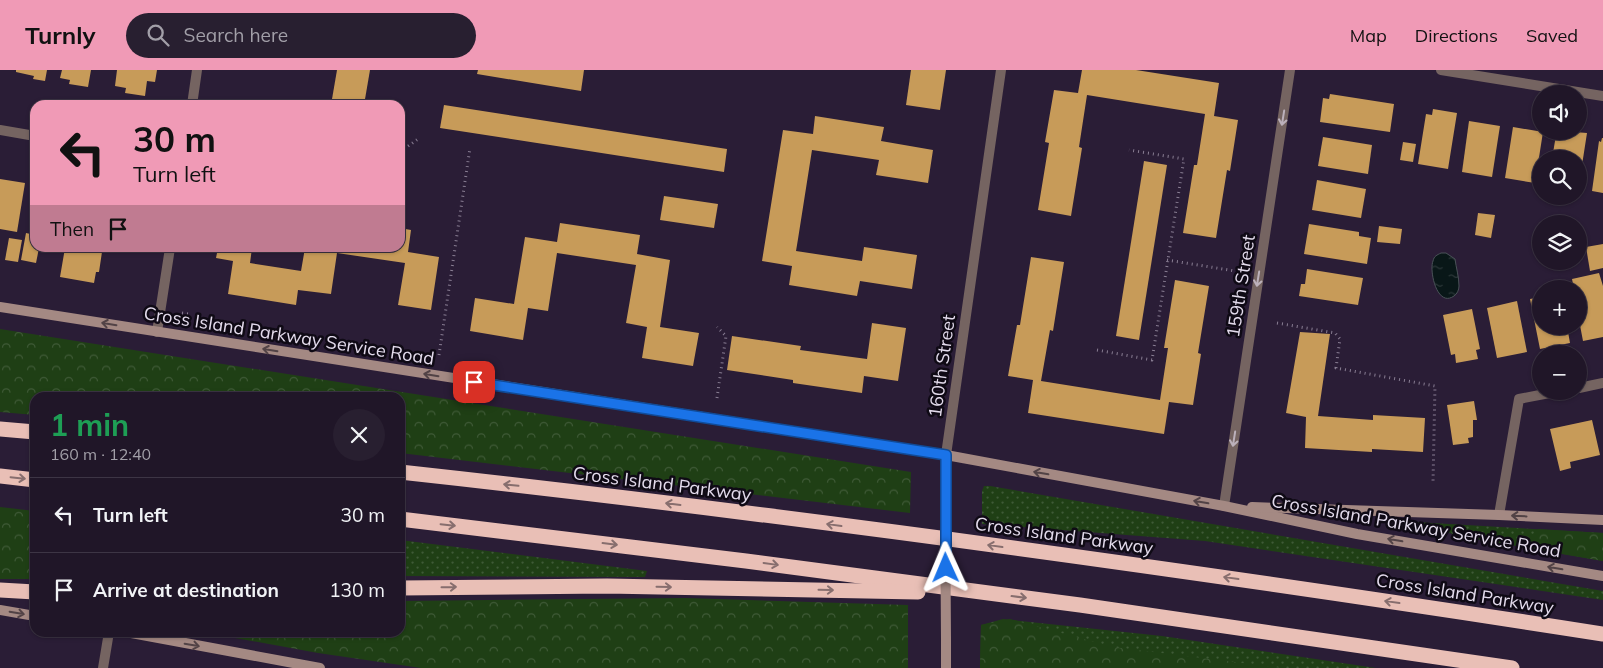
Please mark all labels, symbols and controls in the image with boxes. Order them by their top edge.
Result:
search box [126,13,476,58]
text: Turnly [25,20,96,50]
icon: search [144,21,172,49]
text: Search here [184,23,288,47]
text: Map [1350,24,1387,47]
text: Directions [1415,24,1498,47]
text: Saved [1526,24,1578,47]
map controls [1532,85,1587,400]
button: sound [1532,85,1587,140]
one-way arrow [1278,110,1288,126]
text: 30 m [133,117,216,161]
icon: left [50,120,115,185]
button: search [1532,150,1587,205]
text: Turn left [133,160,216,188]
icon: arrive [104,215,132,243]
button: layers [1532,215,1587,270]
text: Then [50,217,94,241]
street label: 159th Street [1221,233,1260,339]
one-way arrow [1253,270,1263,286]
button: + [1532,280,1587,335]
street label: Cross Island Parkway Service Road [142,301,436,370]
street label: 160th Street [923,313,960,419]
one-way arrow [102,319,118,329]
one-way arrow [262,344,278,354]
button: − [1532,345,1587,400]
pin [453,361,495,403]
icon: arrive [460,368,488,396]
one-way arrow [423,369,439,379]
text: 1 min [50,406,129,444]
button: close [333,409,385,461]
one-way arrow [1229,431,1239,447]
text: 160 m · 12:40 [50,444,151,464]
street label: Cross Island Parkway [572,461,753,506]
one-way arrow [1034,467,1050,477]
one-way arrow [9,473,25,483]
one-way arrow [504,480,520,490]
street label: Cross Island Parkway Service Road [1270,489,1563,562]
one-way arrow [1193,497,1209,506]
one-way arrow [665,499,681,509]
icon: left [50,501,78,529]
text: Turn left [93,503,168,527]
text: 30 m [341,503,385,527]
one-way arrow [1512,511,1528,520]
street label: Cross Island Parkway [974,512,1155,559]
one-way arrow [826,519,842,529]
one-way arrow [440,520,456,530]
one-way arrow [1387,535,1403,545]
one-way arrow [601,539,617,549]
position arrow [919,541,971,593]
one-way arrow [987,541,1003,551]
one-way arrow [763,559,779,569]
one-way arrow [1547,562,1563,572]
street label: Cross Island Parkway [1375,568,1556,619]
one-way arrow [1223,573,1239,583]
icon: arrive [50,576,78,604]
text: Arrive at destination [93,578,279,602]
text: 130 m [329,578,385,602]
one-way arrow [655,582,671,592]
one-way arrow [440,583,456,592]
one-way arrow [818,586,834,595]
one-way arrow [1011,592,1027,602]
one-way arrow [1384,596,1400,606]
one-way arrow [9,609,25,618]
one-way arrow [183,640,199,650]

